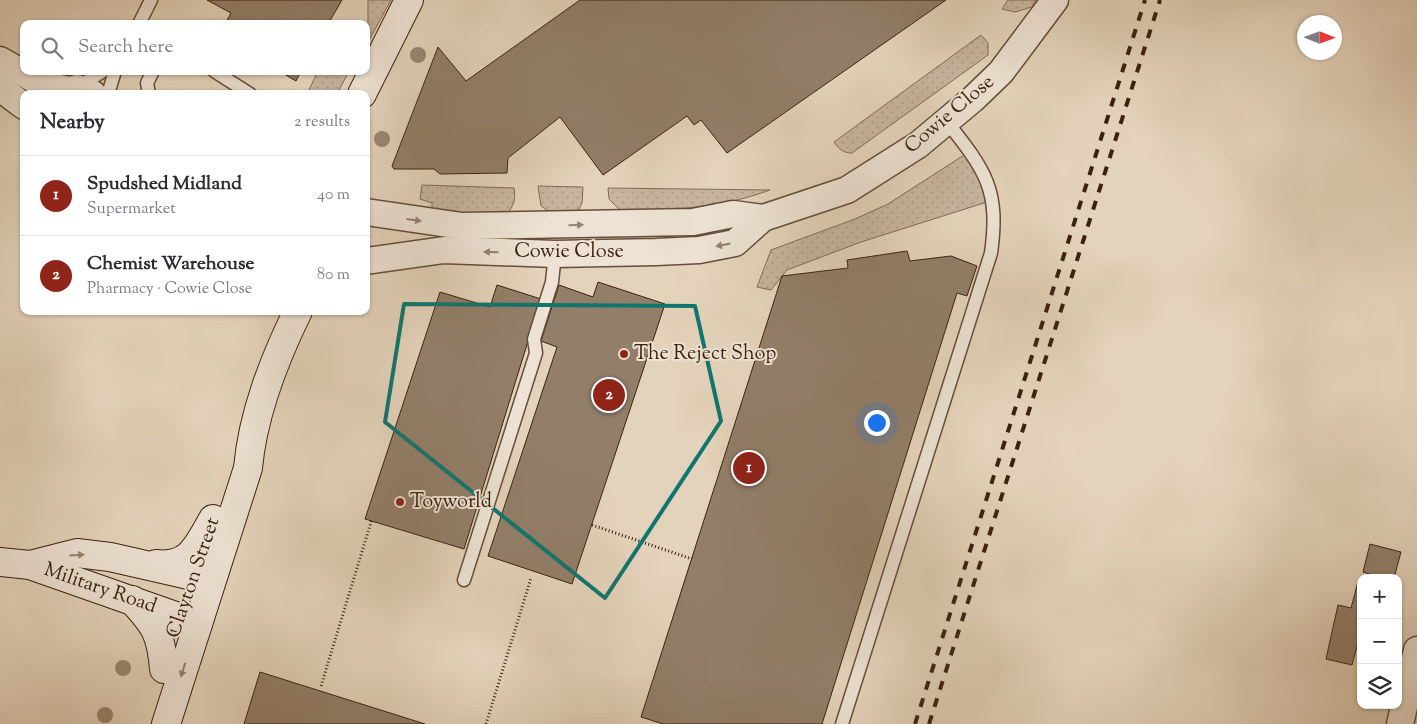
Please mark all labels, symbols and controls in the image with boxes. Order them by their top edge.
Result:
north arrow [1297,15,1342,60]
search box [20,20,370,75]
icon: search [38,34,66,62]
text: Search here [78,34,173,61]
street label: Cowie Close [899,69,1001,161]
text: Nearby [40,108,105,138]
text: 2 results [294,111,350,134]
text: Spudshed Midland [87,171,242,198]
text: 1 [53,184,59,207]
text: 40 m [317,184,350,207]
text: Supermarket [87,198,176,221]
one-way arrow [407,216,423,224]
one-way arrow [569,221,585,229]
street label: Cowie Close [514,238,624,267]
one-way arrow [715,241,731,249]
one-way arrow [483,247,499,255]
text: Chemist Warehouse [87,251,254,278]
text: 2 [52,264,60,287]
text: 80 m [317,264,350,287]
text: Pharmacy · Cowie Close [87,278,252,301]
place label: The Reject Shop [634,340,776,369]
marker: The Reject Shop [618,348,630,360]
pin: 2 [593,376,625,414]
your location [864,410,890,436]
pin: 1 [733,449,765,487]
place label: Toyworld [410,488,492,517]
marker: Toyworld [394,496,406,508]
street label: Clayton Street [160,514,228,642]
one-way arrow [70,550,86,558]
street label: Military Road [40,556,160,622]
map controls [1357,574,1402,709]
button: + [1357,574,1402,619]
button: − [1357,619,1402,664]
one-way arrow [178,663,186,678]
button: layers [1357,664,1402,709]

